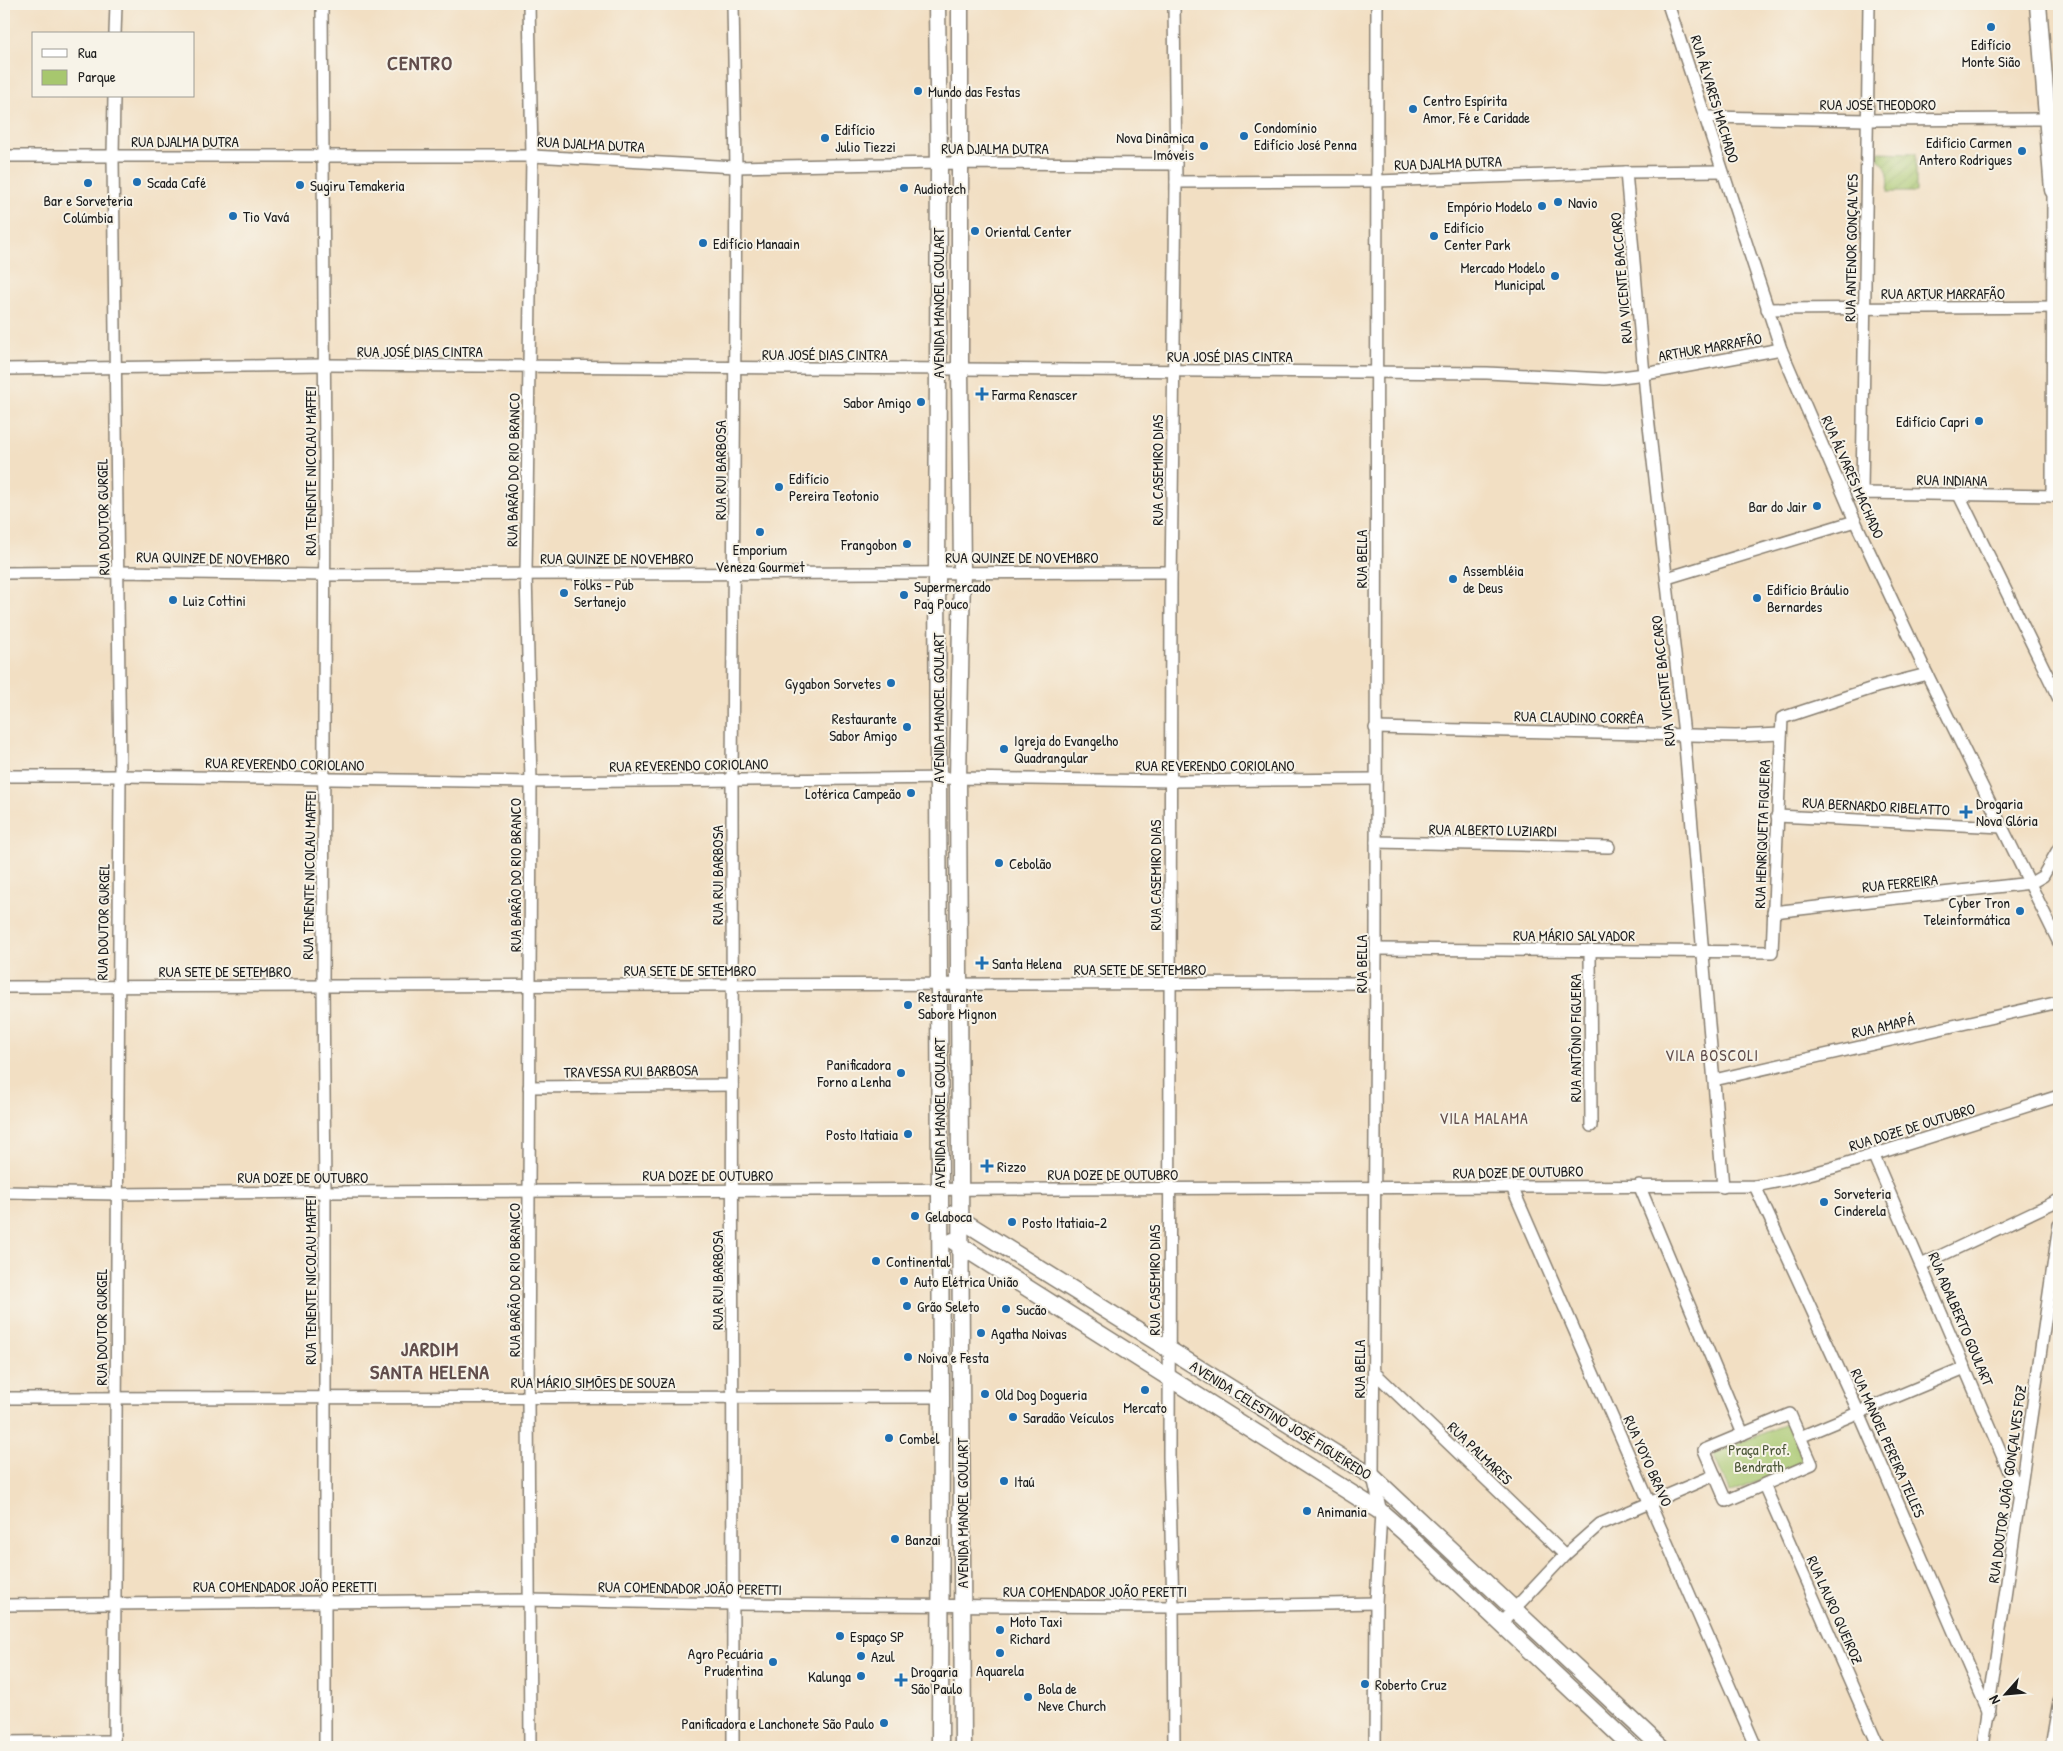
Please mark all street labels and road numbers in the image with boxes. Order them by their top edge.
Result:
street label: RUA ÁLVARES MACHADO [1686,33,1744,165]
street label: RUA JOSÉ THEODORO [1820,94,1936,115]
street label: RUA DJALMA DUTRA [131,131,239,152]
street label: RUA DJALMA DUTRA [537,131,646,157]
street label: RUA DJALMA DUTRA [941,138,1049,159]
street label: RUA DJALMA DUTRA [1394,151,1503,175]
street label: RUA ANTENOR GONÇALVES [1839,174,1863,322]
street label: RUA VICENTE BACCARO [1605,212,1637,344]
street label: AVENIDA MANOEL GOULART [928,227,949,378]
street label: RUA ARTUR MARRAFÃO [1881,283,2005,304]
street label: ARTHUR MARRAFÃO [1656,328,1764,366]
street label: RUA JOSÉ DIAS CINTRA [357,341,484,362]
street label: RUA JOSÉ DIAS CINTRA [762,344,889,365]
street label: RUA JOSÉ DIAS CINTRA [1167,346,1294,367]
street label: RUA TENENTE NICOLAU MAFFEI [300,386,321,556]
street label: RUA BARÃO DO RIO BRANCO [501,393,525,547]
street label: RUA ÁLVARES MACHADO [1816,412,1890,542]
street label: RUA CASEMIRO DIAS [1147,414,1168,525]
street label: RUA RUI BARBOSA [710,419,731,520]
street label: RUA DOUTOR GURGEL [91,458,115,576]
street label: RUA INDIANA [1917,469,1988,491]
street label: RUA BELLA [1351,529,1372,588]
street label: RUA QUINZE DE NOVEMBRO [136,546,290,570]
street label: RUA QUINZE DE NOVEMBRO [945,547,1099,568]
street label: RUA QUINZE DE NOVEMBRO [540,548,694,569]
street label: RUA VICENTE BACCARO [1646,614,1680,748]
street label: AVENIDA MANOEL GOULART [928,632,949,783]
street label: RUA CLAUDINO CORRÊA [1514,705,1645,729]
street label: RUA REVERENDO CORIOLANO [205,752,365,776]
street label: RUA REVERENDO CORIOLANO [609,753,769,777]
street label: RUA REVERENDO CORIOLANO [1135,755,1295,776]
street label: RUA HENRIQUETA FIGUEIRA [1749,758,1775,909]
street label: RUA TENENTE NICOLAU MAFFEI [297,790,321,960]
street label: RUA BERNARDO RIBELATTO [1802,792,1950,820]
street label: RUA BARÃO DO RIO BRANCO [505,798,526,952]
street label: RUA ALBERTO LUZIARDI [1429,818,1557,842]
street label: RUA CASEMIRO DIAS [1145,819,1166,930]
street label: RUA RUI BARBOSA [707,824,728,925]
street label: RUA DOUTOR GURGEL [91,863,115,981]
street label: RUA FERREIRA [1861,869,1940,897]
street label: RUA MÁRIO SALVADOR [1513,925,1635,946]
street label: RUA BELLA [1351,934,1372,993]
street label: RUA SETE DE SETEMBRO [1074,959,1206,980]
street label: RUA SETE DE SETEMBRO [624,960,756,981]
street label: RUA SETE DE SETEMBRO [159,961,291,982]
street label: RUA ANTÔNIO FIGUEIRA [1565,973,1586,1102]
street label: RUA AMAPÁ [1849,1008,1917,1043]
street label: AVENIDA MANOEL GOULART [929,1037,950,1188]
street label: TRAVESSA RUI BARBOSA [563,1059,699,1083]
street label: RUA DOZE DE OUTUBRO [1846,1098,1978,1156]
street label: RUA DOZE DE OUTUBRO [1452,1160,1584,1184]
street label: RUA DOZE DE OUTUBRO [1048,1164,1178,1185]
street label: RUA DOZE DE OUTUBRO [643,1165,773,1186]
street label: RUA DOZE DE OUTUBRO [238,1167,368,1188]
street label: RUA TENENTE NICOLAU MAFFEI [300,1195,321,1365]
street label: RUA BARÃO DO RIO BRANCO [504,1203,525,1357]
street label: RUA CASEMIRO DIAS [1144,1224,1165,1335]
street label: RUA RUI BARBOSA [707,1229,728,1330]
street label: RUA ADALBERTO GOULART [1923,1249,1999,1390]
street label: RUA DOUTOR GURGEL [91,1268,112,1385]
street label: RUA BELLA [1349,1339,1370,1398]
street label: AVENIDA CELESTINO JOSÉ FIGUEIREDO [1186,1355,1376,1485]
street label: RUA MANOEL PEREIRA TELLES [1846,1365,1930,1521]
street label: RUA MÁRIO SIMÕES DE SOUZA [511,1372,676,1393]
street label: RUA DOUTOR JOÃO GONÇALVES FOZ [1983,1383,2031,1584]
street label: RUA YOYO BRAVO [1619,1412,1677,1510]
street label: RUA PALMARES [1443,1417,1517,1489]
street label: AVENIDA MANOEL GOULART [952,1437,973,1588]
street label: RUA LAURO QUEIROZ [1802,1552,1868,1668]
street label: RUA COMENDADOR JOÃO PERETTI [193,1576,377,1597]
street label: RUA COMENDADOR JOÃO PERETTI [598,1576,782,1600]
street label: RUA COMENDADOR JOÃO PERETTI [1003,1581,1187,1602]

